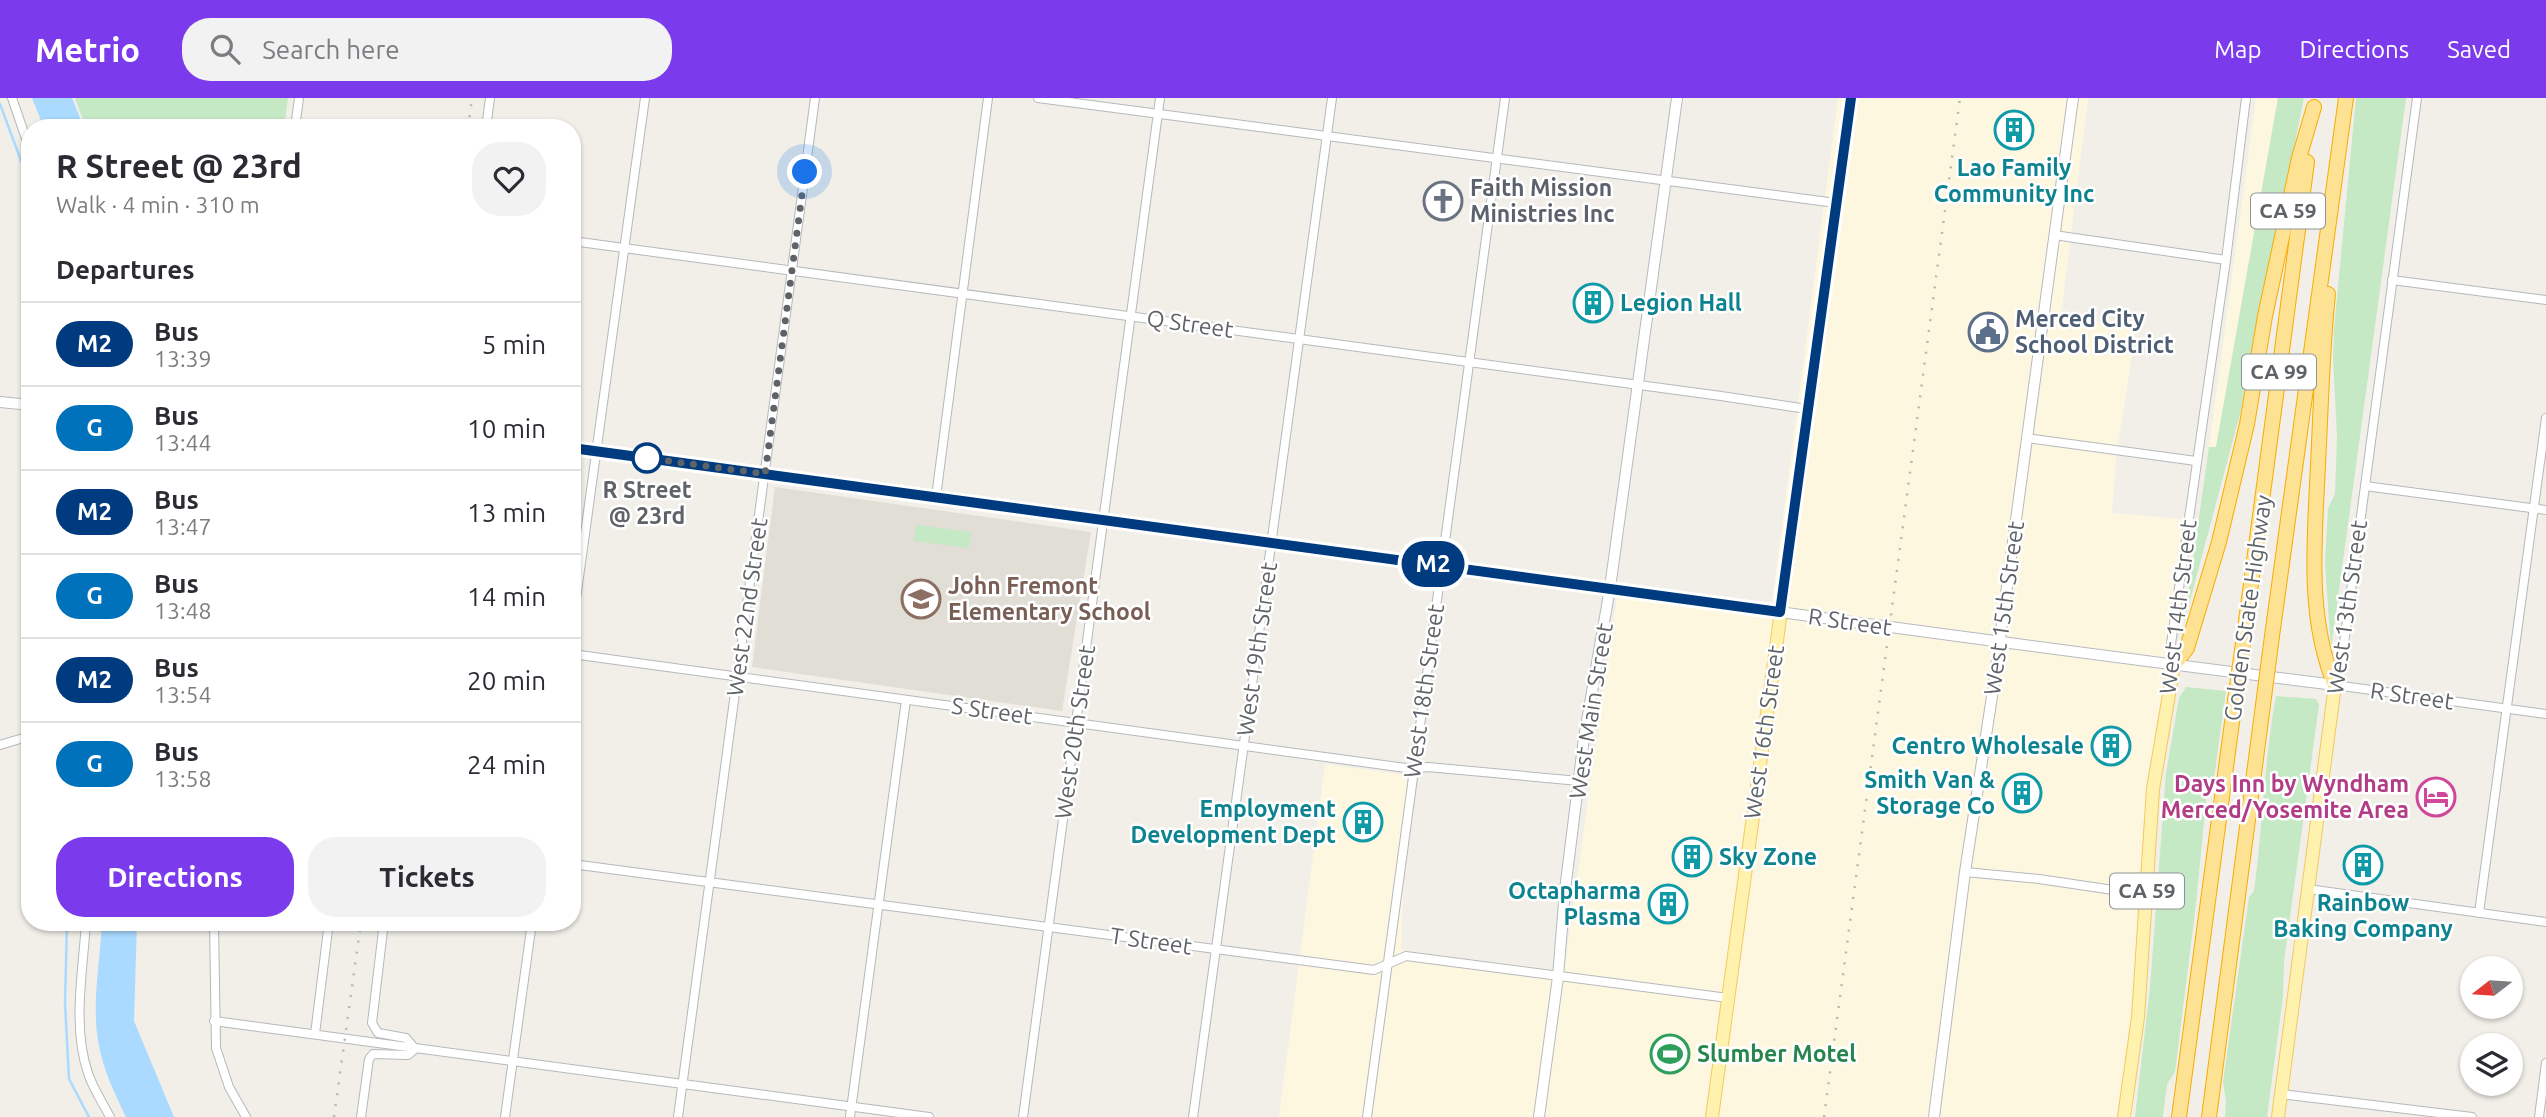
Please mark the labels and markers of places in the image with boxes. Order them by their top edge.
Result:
building icon: Lao Family Community Inc [1993,109,2035,151]
place label: Lao Family Community Inc [1934,155,2094,206]
place label: Faith Mission Ministries Inc [1470,175,1615,226]
church icon: Faith Mission Ministries Inc [1422,180,1464,222]
building icon: Legion Hall [1572,282,1614,324]
place label: Legion Hall [1620,290,1742,315]
place label: Merced City School District [2015,306,2174,357]
public building icon: Merced City School District [1967,311,2009,353]
marker: R Street @ 23rd [632,443,662,473]
place label: R Street @ 23rd [602,477,692,528]
place label: John Fremont Elementary School [948,573,1151,624]
school or university icon: John Fremont Elementary School [900,578,942,620]
building icon: Centro Wholesale [2090,725,2132,767]
place label: Centro Wholesale [1892,733,2084,758]
place label: Smith Van & Storage Co [1864,767,1995,818]
place label: Days Inn by Wyndham Merced/Yosemite Area [2161,771,2409,822]
building icon: Smith Van & Storage Co [2001,772,2043,814]
hotel icon: Days Inn by Wyndham Merced/Yosemite Area [2415,776,2457,818]
place label: Employment Development Dept [1130,796,1336,847]
building icon: Employment Development Dept [1342,801,1384,843]
building icon: Sky Zone [1671,836,1713,878]
place label: Sky Zone [1719,844,1817,869]
building icon: Rainbow Baking Company [2342,844,2384,886]
place label: Octapharma Plasma [1508,878,1641,929]
building icon: Octapharma Plasma [1647,883,1689,925]
place label: Rainbow Baking Company [2273,890,2453,941]
sports icon: Slumber Motel [1649,1033,1691,1075]
place label: Slumber Motel [1697,1041,1856,1066]

